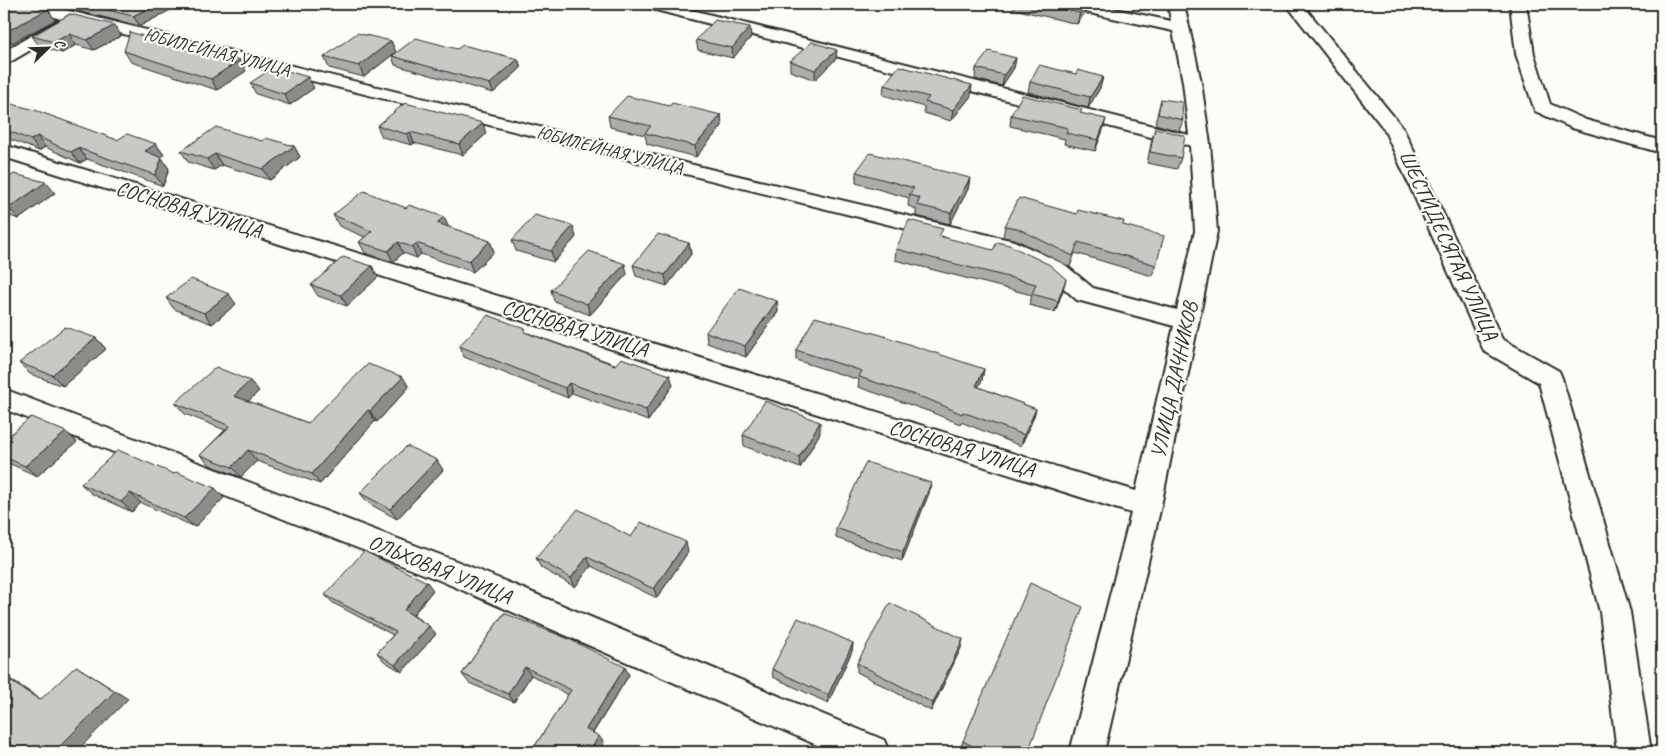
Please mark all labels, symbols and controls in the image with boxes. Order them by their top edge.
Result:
north arrow [22,22,72,72]
street label: ЮБИЛЕЙНАЯ УЛИЦА [142,23,293,81]
text: С [50,37,70,52]
street label: ЮБИЛЕЙНАЯ УЛИЦА [535,121,686,179]
street label: ШЕСТИДЕСЯТАЯ УЛИЦА [1394,146,1505,344]
street label: СОСНОВАЯ УЛИЦА [113,175,266,244]
street label: СОСНОВАЯ УЛИЦА [499,294,652,363]
street label: УЛИЦА ДАЧНИКОВ [1145,297,1204,460]
street label: СОСНОВАЯ УЛИЦА [886,414,1039,483]
street label: ОЛЬХОВАЯ УЛИЦА [365,529,517,610]

